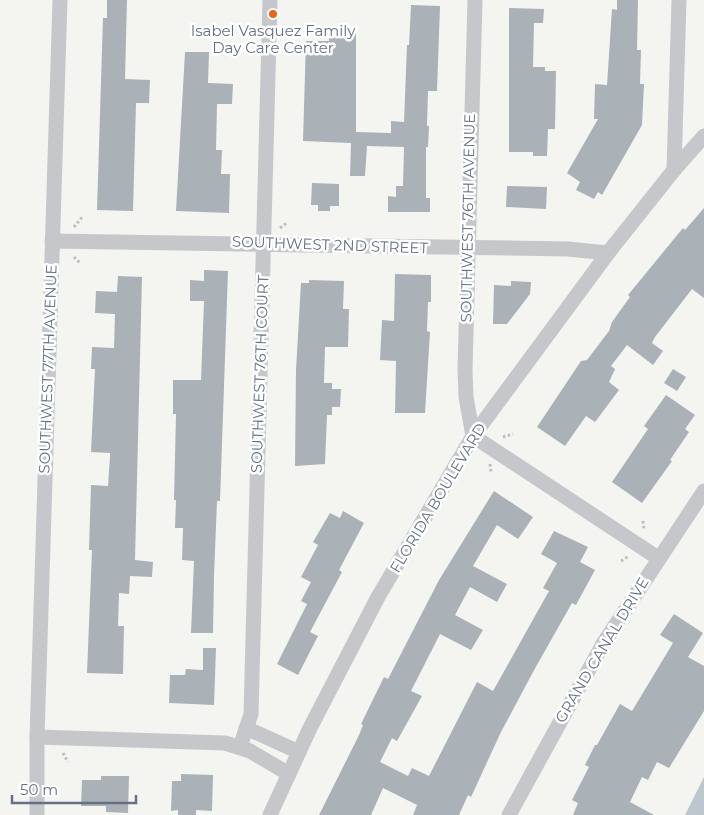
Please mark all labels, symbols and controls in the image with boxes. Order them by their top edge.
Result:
marker: Isabel Vasquez Family Day Care Center [267,8,279,20]
place label: Isabel Vasquez Family Day Care Center [191,21,356,57]
street label: SOUTHWEST 76TH AVENUE [456,113,479,323]
street label: SOUTHWEST 2ND STREET [232,232,429,257]
street label: SOUTHWEST 77TH AVENUE [34,264,61,474]
street label: SOUTHWEST 76TH COURT [247,274,272,473]
street label: FLORIDA BOULEVARD [385,419,490,576]
street label: GRAND CANAL DRIVE [551,574,653,726]
scale bar [12,772,136,804]
text: 50 m [20,780,58,799]

